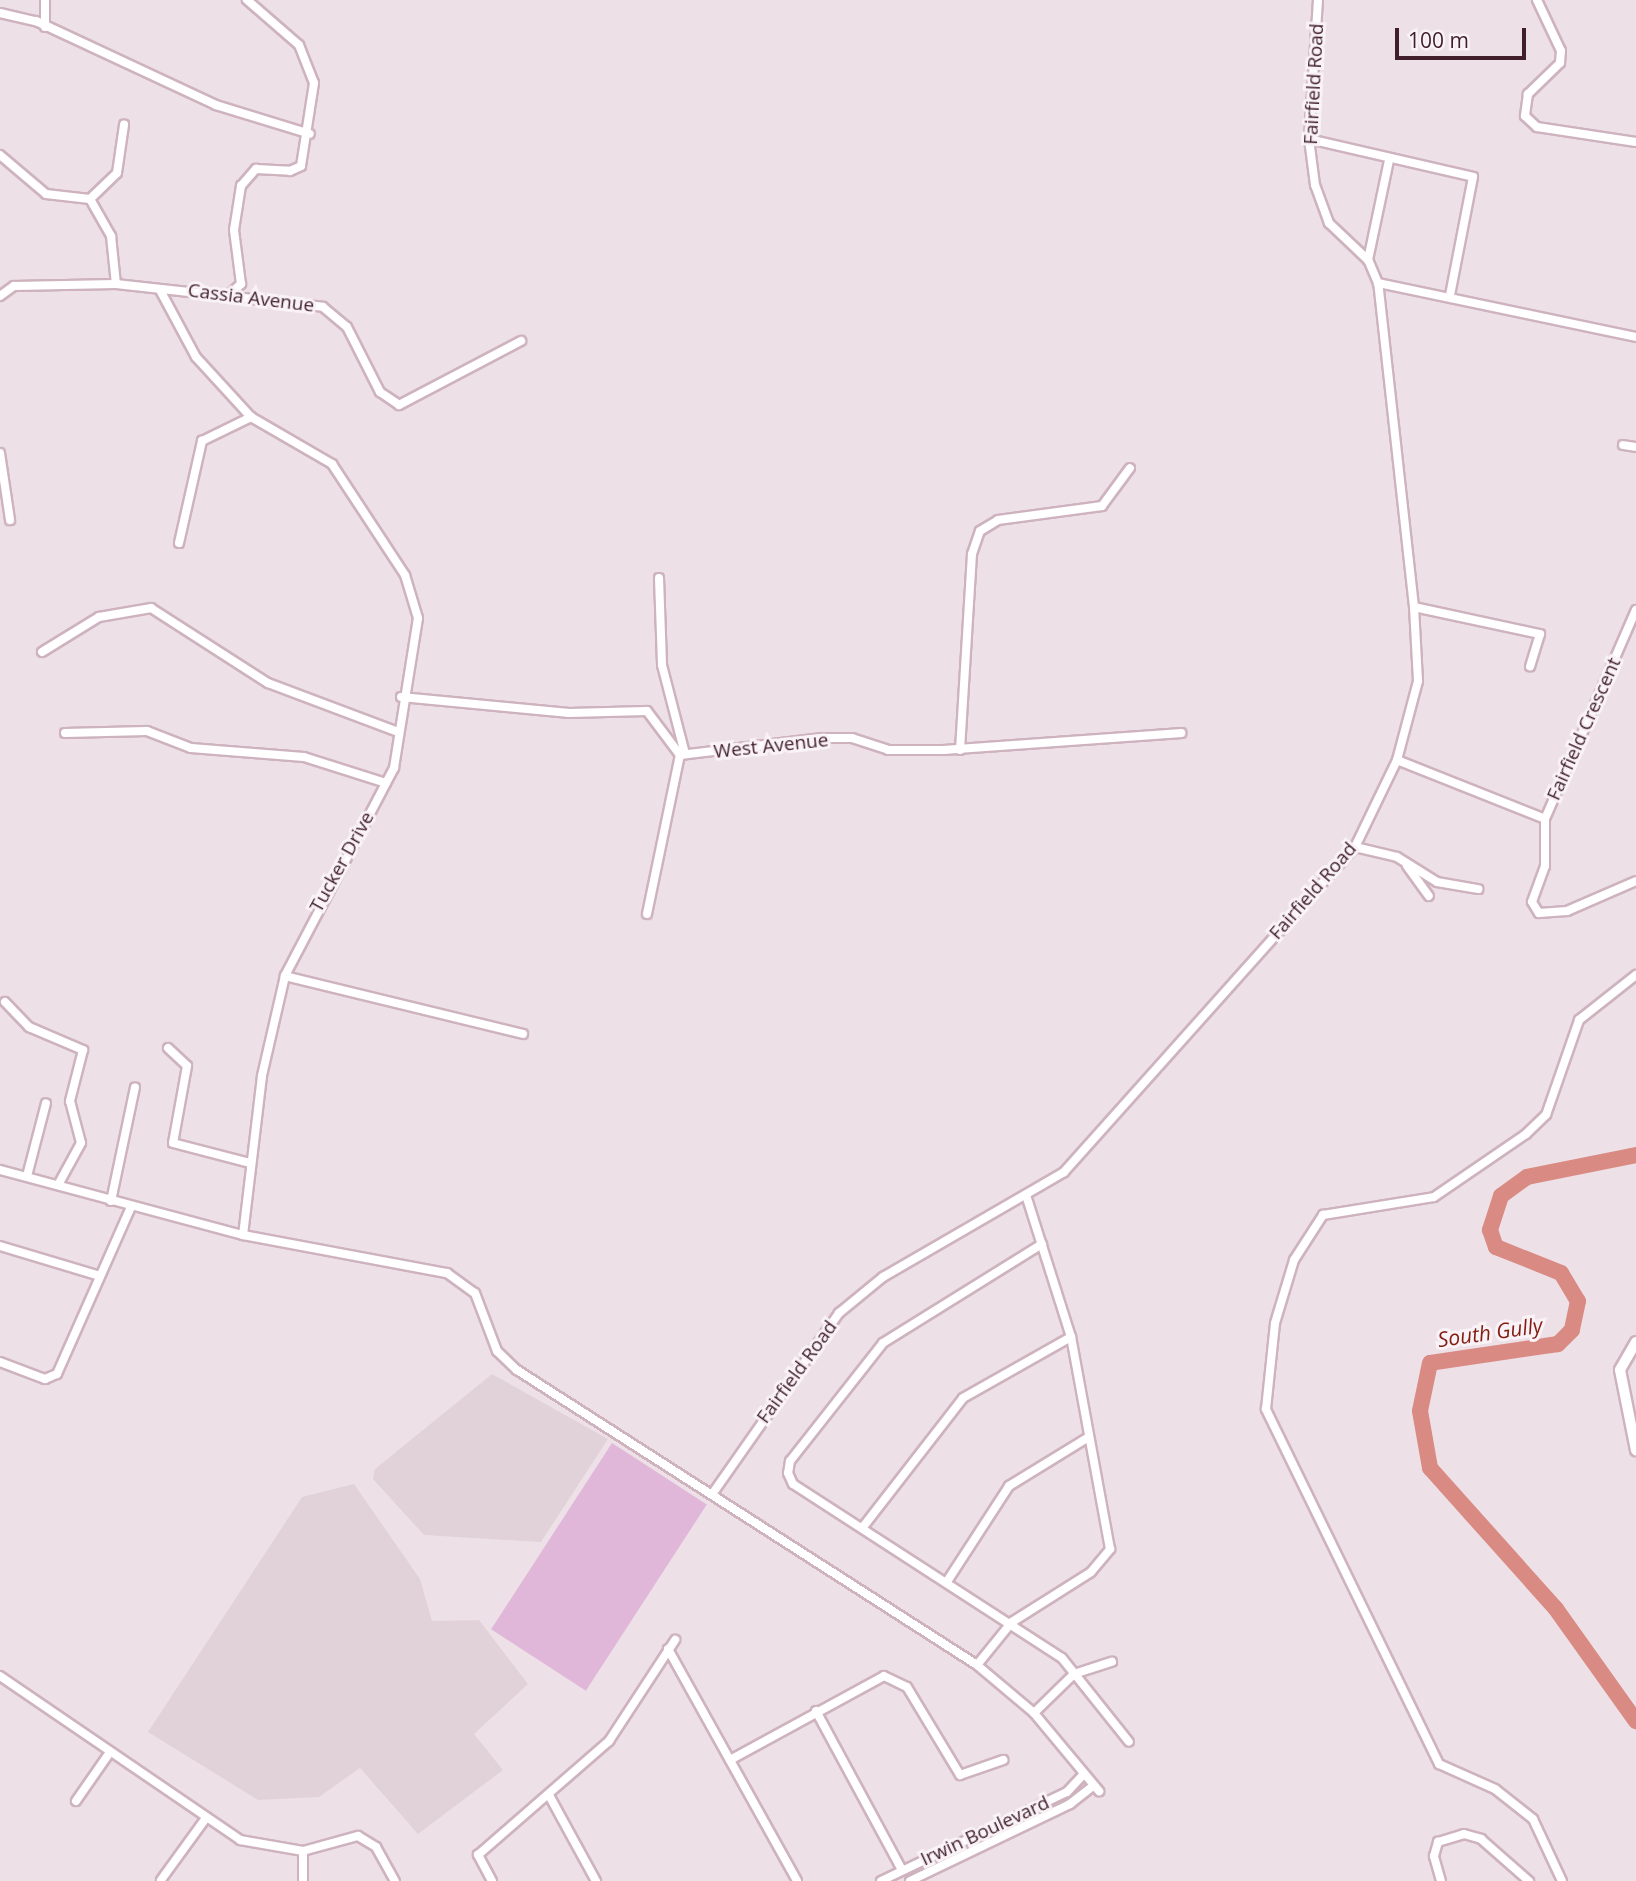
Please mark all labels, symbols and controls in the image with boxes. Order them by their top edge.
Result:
scale bar [1398,14,1529,58]
street label: Fairfield Road [1299,23,1329,145]
text: 100 m [1408,26,1469,54]
street label: Cassia Avenue [187,279,315,317]
street label: Fairfield Crescent [1542,654,1626,804]
street label: West Avenue [713,729,829,763]
street label: Tucker Drive [305,808,379,916]
street label: Fairfield Road [1265,838,1361,944]
water label: South Gully [1436,1312,1544,1352]
street label: Fairfield Road [752,1316,842,1428]
street label: Irwin Boulevard [917,1791,1053,1871]

